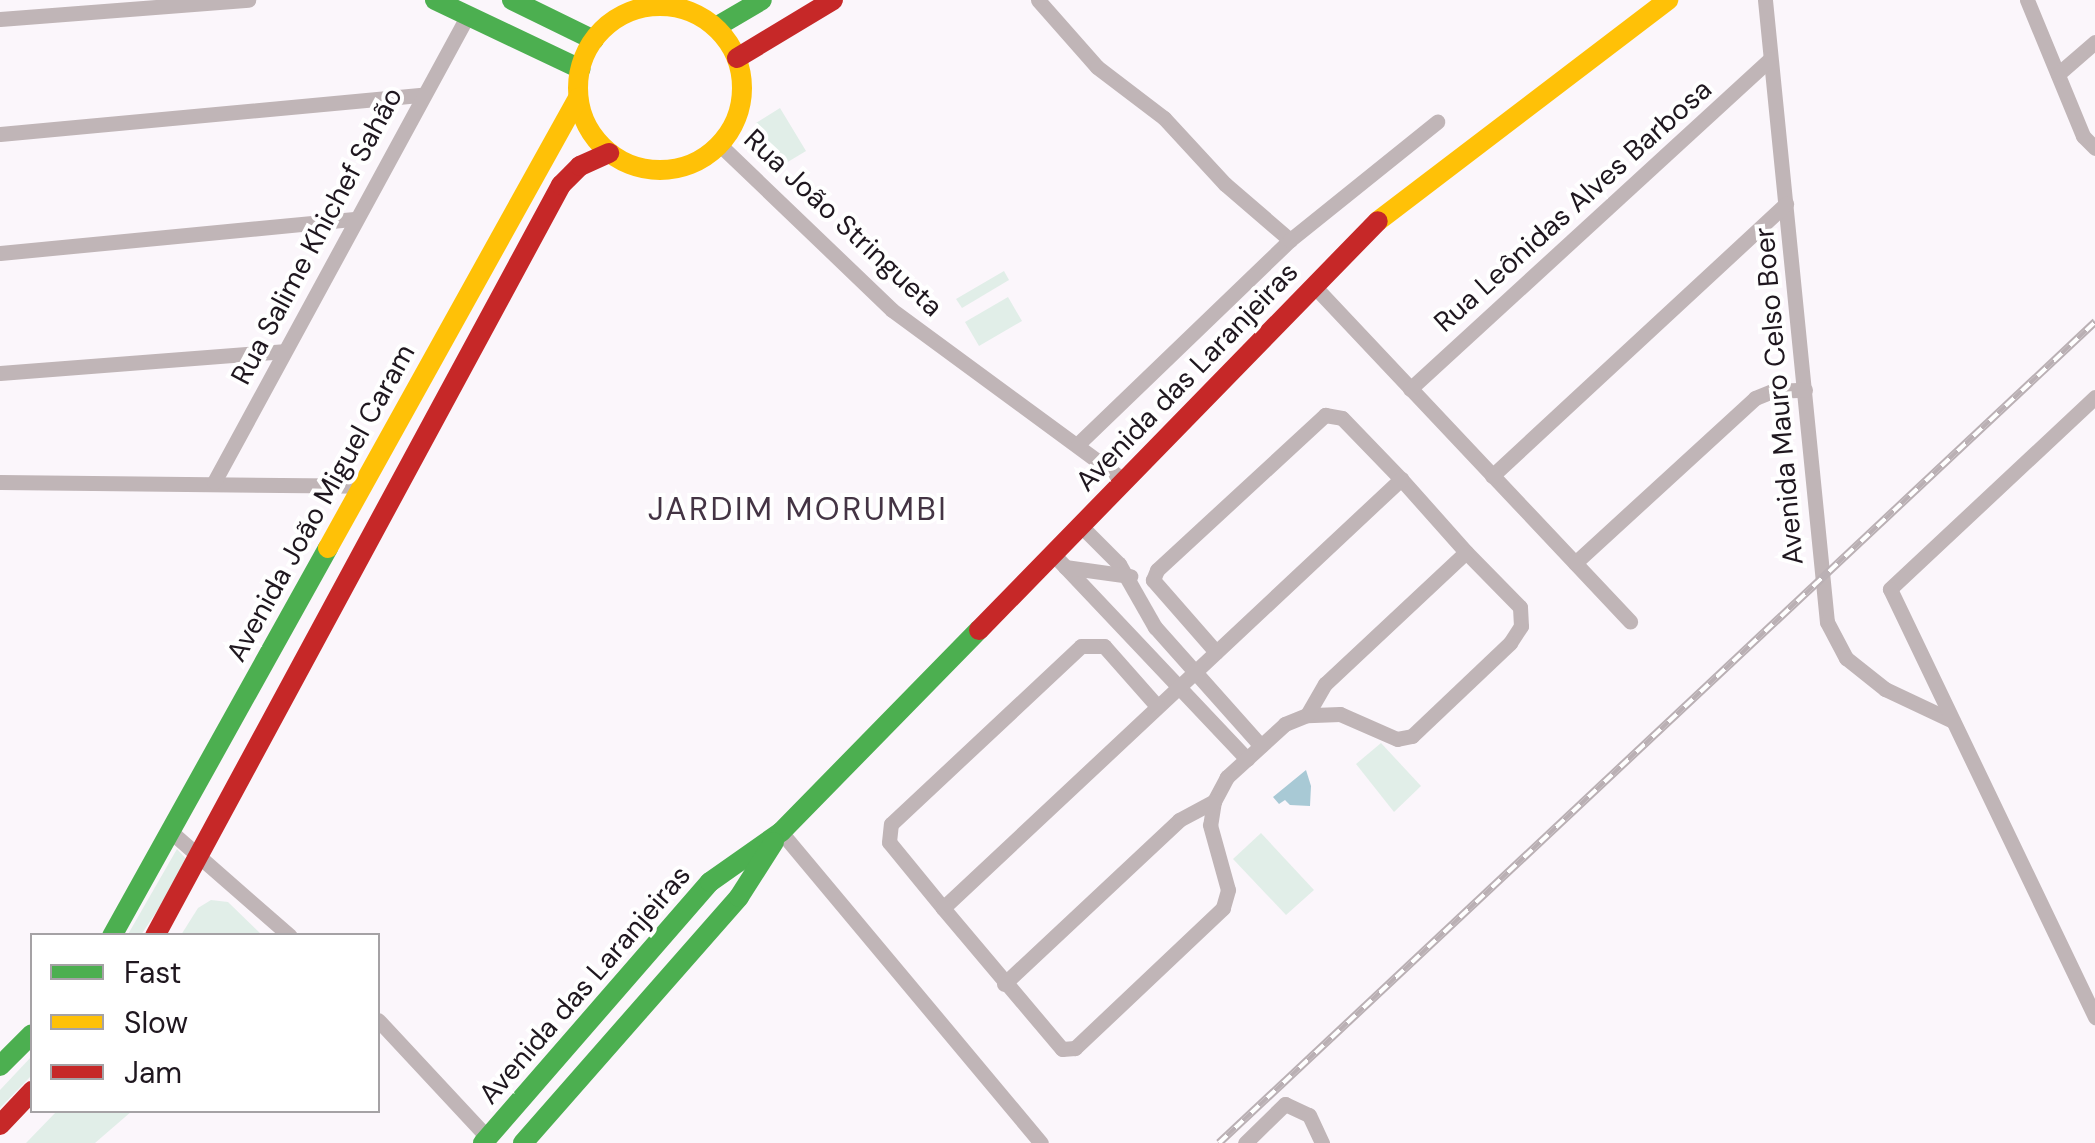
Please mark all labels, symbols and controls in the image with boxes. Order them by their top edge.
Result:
street label: Rua Leônidas Alves Barbosa [1428,73,1718,339]
street label: Rua Salime Khichef Sahão [224,82,410,390]
street label: Rua João Stringueta [737,122,949,324]
street label: Avenida Mauro Celso Boer [1747,226,1811,566]
street label: Avenida das Laranjeiras [1069,256,1305,498]
street label: Avenida João Miguel Caram [220,339,422,667]
district label: JARDIM MORUMBI [648,490,948,528]
street label: Avenida das Laranjeiras [472,859,698,1111]
legend [30,933,380,1113]
text: Fast [124,953,182,992]
text: Slow [124,1003,188,1042]
text: Jam [124,1053,182,1092]

